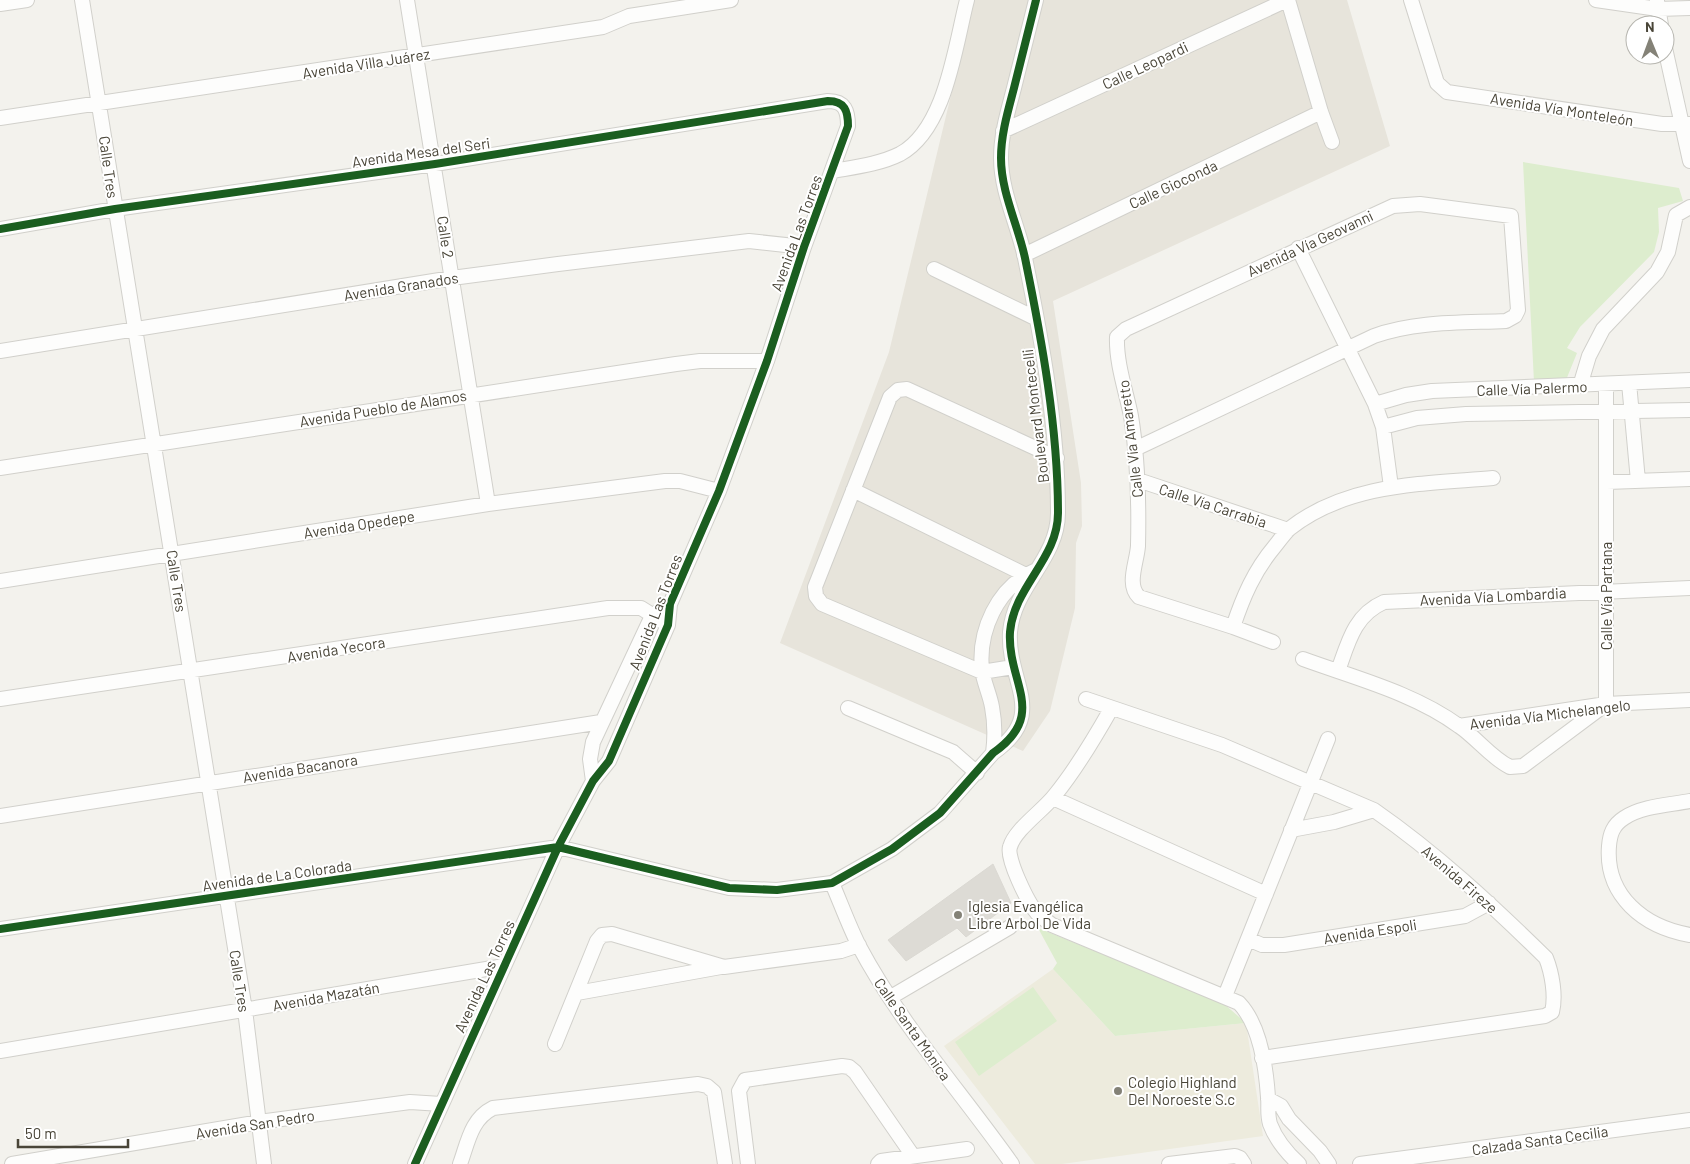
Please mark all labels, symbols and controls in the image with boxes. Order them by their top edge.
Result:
north arrow [1625,15,1675,65]
text: N [1645,18,1655,35]
street label: Calle Leopardi [1099,37,1191,93]
street label: Avenida Villa Juárez [301,44,431,82]
street label: Avenida Vía Monteleón [1489,89,1635,129]
street label: Avenida Mesa del Seri [351,133,491,171]
street label: Calle Tres [96,135,122,199]
street label: Calle Gioconda [1126,156,1220,212]
street label: Avenida Las Torres [767,172,825,294]
street label: Avenida Vía Geovanni [1244,206,1376,280]
street label: Calle 2 [434,215,458,259]
street label: Avenida Granados [342,268,460,304]
street label: Boulevard Montecelli [1018,348,1052,484]
street label: Calle Vía Palermo [1476,377,1588,399]
street label: Calle Vía Amaretto [1114,379,1146,499]
street label: Avenida Pueblo de Alamos [298,386,468,430]
street label: Calle Vía Carrabia [1157,479,1269,531]
street label: Avenida Opedepe [302,506,416,542]
street label: Calle Vía Partana [1597,542,1615,650]
street label: Calle Tres [163,549,191,613]
street label: Avenida Las Torres [625,552,685,672]
street label: Avenida Vía Lombardia [1419,583,1567,609]
street label: Avenida Yecora [286,632,386,666]
street label: Avenida Vía Michelangelo [1468,695,1632,733]
street label: Avenida Bacanora [241,750,359,786]
street label: Avenida Fireze [1418,841,1502,917]
street label: Avenida de La Colorada [201,856,353,894]
place label: Iglesia Evangélica Libre Arbol De Vida [968,897,1091,932]
marker: Iglesia Evangélica Libre Arbol De Vida [952,909,964,921]
street label: Avenida Espoli [1322,915,1418,947]
street label: Avenida Las Torres [450,917,518,1035]
street label: Calle Tres [226,949,254,1013]
street label: Calle Santa Mónica [871,974,955,1084]
street label: Avenida Mazatán [271,978,381,1014]
place label: Colegio Highland Del Noroeste S.c [1128,1073,1237,1108]
marker: Colegio Highland Del Noroeste S.c [1112,1085,1124,1097]
street label: Avenida San Pedro [194,1106,316,1142]
scale bar [18,1116,128,1148]
street label: Calzada Santa Cecilia [1471,1122,1609,1158]
text: 50 m [25,1124,57,1142]

